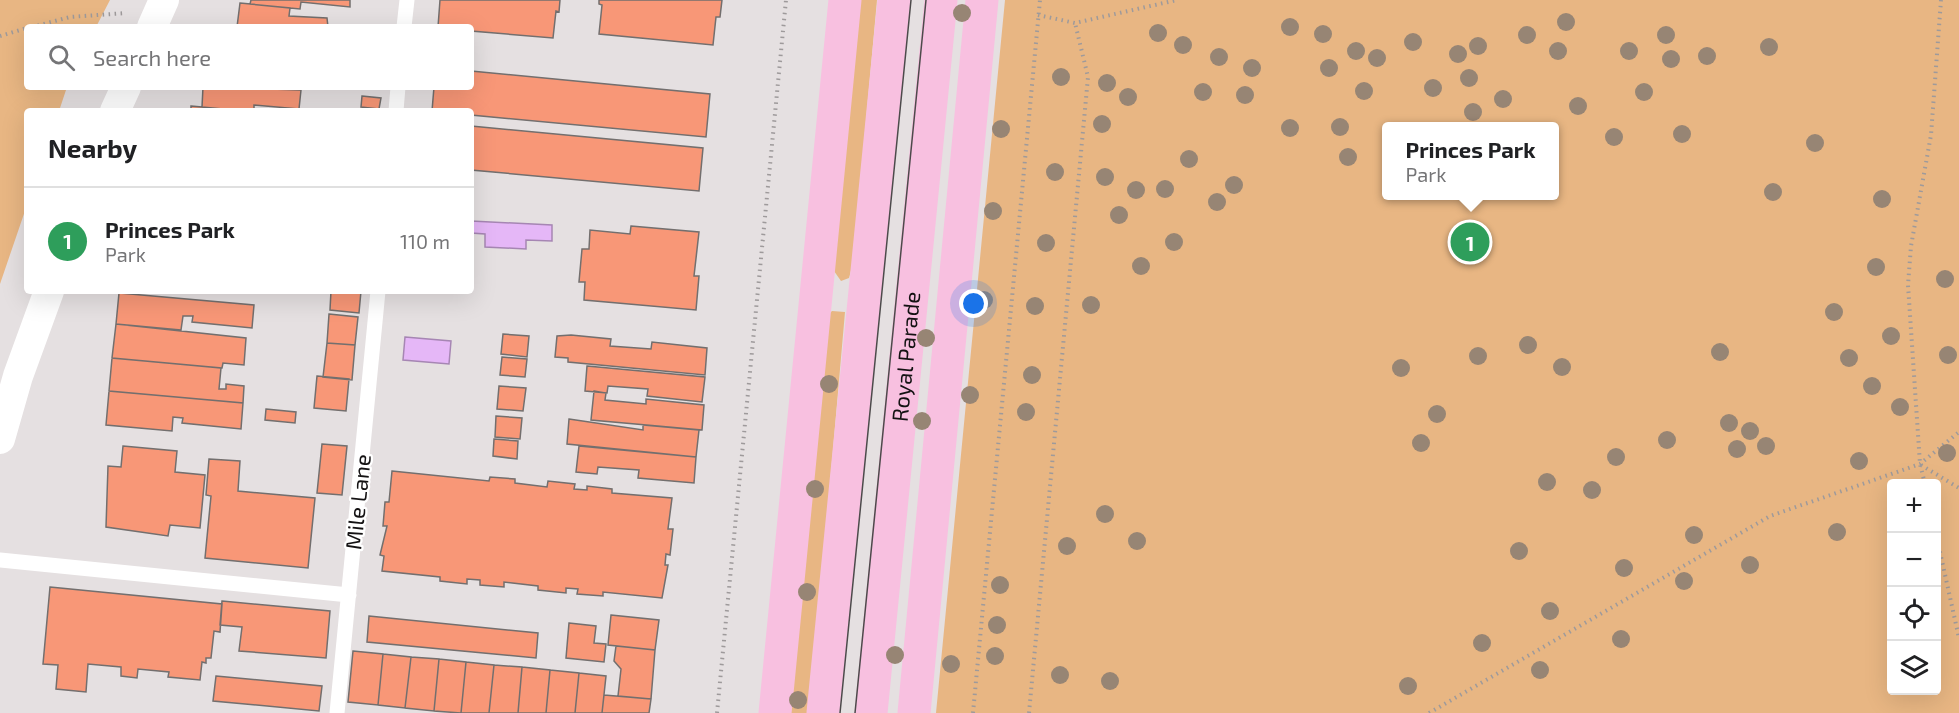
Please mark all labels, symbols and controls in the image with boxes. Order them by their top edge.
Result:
search box [24,24,474,90]
icon: search [45,41,78,74]
text: Search here [93,44,211,70]
popup [1382,122,1559,200]
text: Nearby [48,132,137,163]
text: Princes Park [1406,136,1535,162]
text: Park [1406,162,1446,186]
text: Princes Park [105,216,235,242]
pin: 1 [1450,220,1490,264]
text: 1 [63,229,72,253]
text: 110 m [400,229,450,253]
text: Park [105,242,146,266]
your location [959,289,988,318]
street label: Royal Parade [886,290,924,423]
street label: Mile Lane [339,453,375,551]
map controls [1887,479,1941,695]
button: + [1887,479,1941,533]
button: − [1887,533,1941,587]
button: locate [1887,587,1941,641]
button: layers [1887,641,1941,695]

